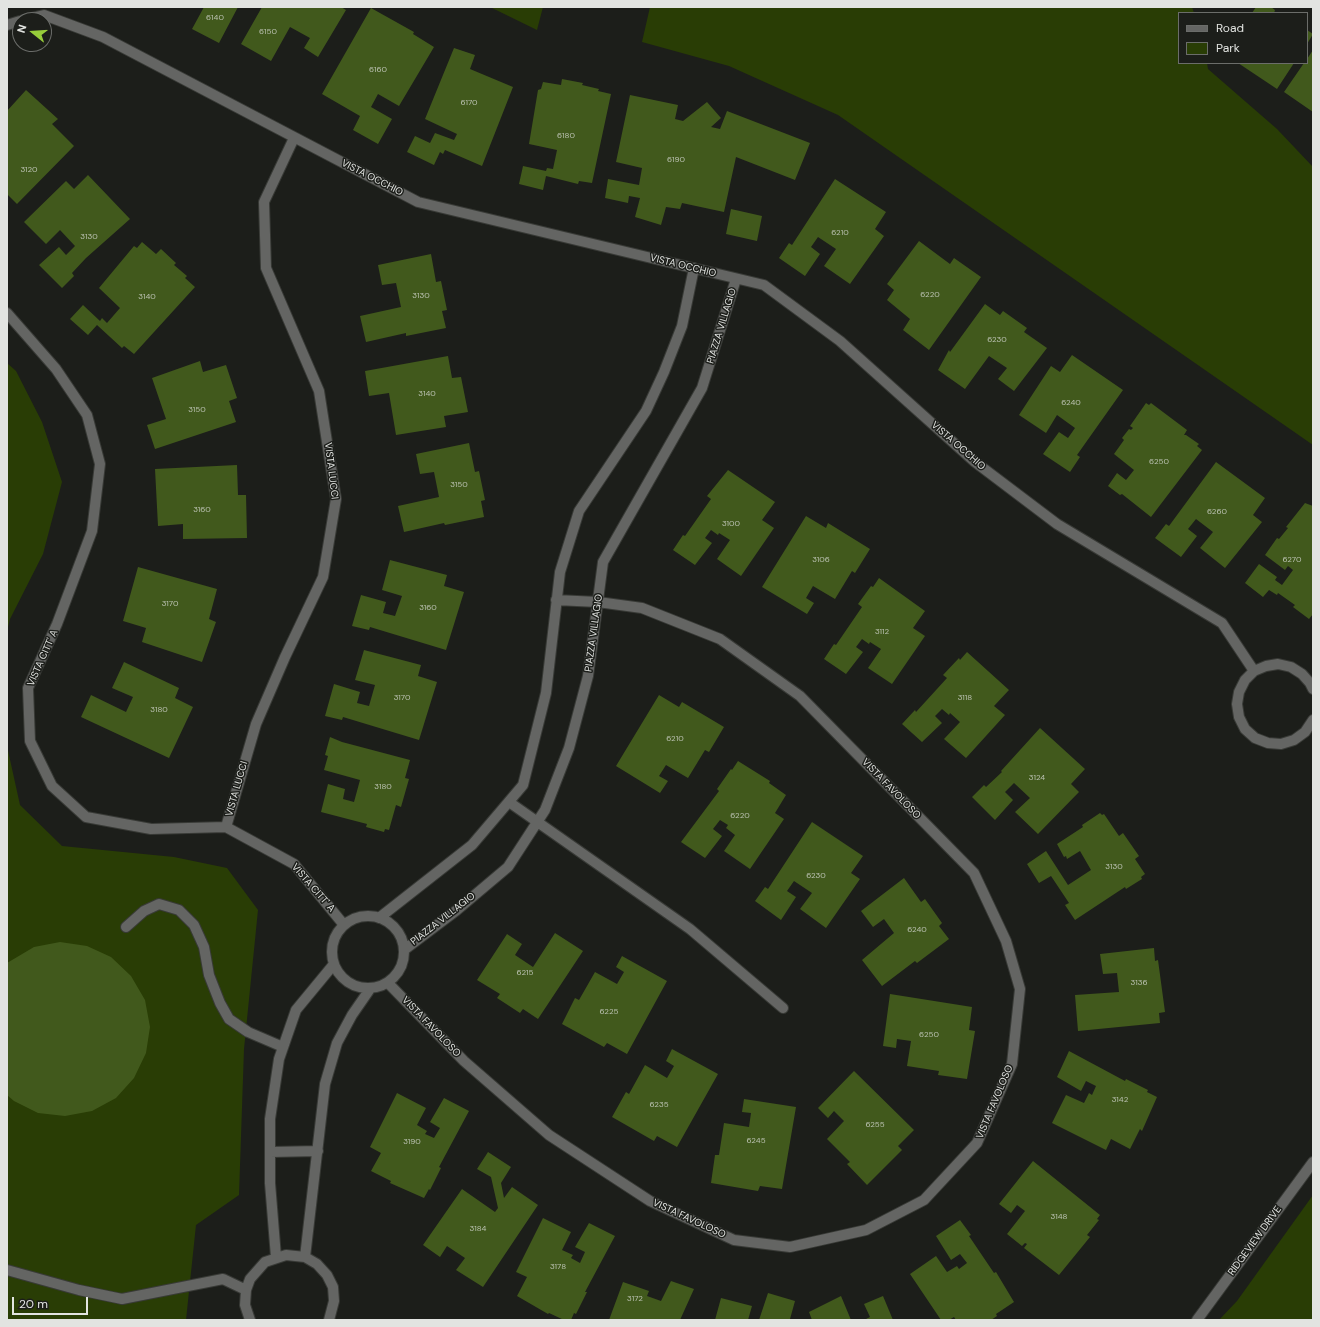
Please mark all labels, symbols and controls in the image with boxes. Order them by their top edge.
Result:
north arrow [12,12,52,52]
legend [1178,12,1308,64]
house number: 6140 [206,13,224,23]
text: Road [1216,20,1244,36]
text: N [14,23,29,35]
house number: 6150 [259,27,277,37]
text: Park [1216,40,1240,56]
house number: 6160 [369,65,387,75]
house number: 6170 [460,98,478,108]
house number: 6180 [557,131,575,141]
house number: 6190 [667,155,685,165]
street label: VISTA OCCHIO [339,157,405,199]
house number: 3120 [20,165,38,175]
house number: 6210 [831,228,849,238]
house number: 3130 [80,232,98,242]
street label: VISTA OCCHIO [649,252,717,280]
street label: PIAZZA VILLAGIO [705,287,739,365]
house number: 6220 [920,290,940,300]
house number: 3130 [412,291,430,301]
house number: 3140 [138,292,156,302]
house number: 6230 [987,335,1007,345]
house number: 3140 [418,389,436,399]
house number: 6240 [1061,398,1081,408]
house number: 3150 [188,405,206,415]
street label: VISTA OCCHIO [928,419,988,473]
street label: VISTA LUCCI [322,442,340,500]
house number: 6250 [1149,457,1169,467]
house number: 3150 [450,480,468,490]
house number: 3160 [193,505,211,515]
house number: 6260 [1207,507,1227,517]
house number: 3100 [722,519,740,529]
house number: 3106 [812,555,830,565]
house number: 6270 [1283,555,1301,565]
street label: PIAZZA VILLAGIO [583,593,605,673]
house number: 3170 [162,599,178,609]
house number: 3160 [419,603,437,613]
house number: 3112 [875,627,889,637]
street label: VISTA CITT' A [25,628,61,688]
house number: 3170 [394,693,410,703]
house number: 3118 [958,693,972,703]
house number: 3180 [150,705,168,715]
house number: 6210 [666,734,684,744]
street label: VISTA FAVOLOSO [859,756,923,822]
street label: VISTA LUCCI [223,760,251,818]
house number: 3124 [1029,773,1045,783]
house number: 3180 [374,782,392,792]
house number: 6220 [730,811,750,821]
street label: VISTA CITT' A [289,861,337,915]
house number: 3130 [1105,862,1123,872]
house number: 6230 [806,871,826,881]
street label: PIAZZA VILLAGIO [408,890,478,948]
house number: 6240 [907,925,927,935]
house number: 6215 [517,968,533,978]
house number: 3136 [1131,978,1147,988]
street label: VISTA FAVOLOSO [399,994,463,1060]
house number: 6225 [600,1007,618,1017]
house number: 6250 [919,1030,939,1040]
street label: VISTA FAVOLOSO [974,1063,1016,1141]
house number: 3142 [1112,1095,1128,1105]
house number: 6235 [649,1100,669,1110]
house number: 6255 [865,1120,885,1130]
house number: 6245 [746,1136,766,1146]
house number: 3190 [403,1137,421,1147]
street label: VISTA FAVOLOSO [651,1197,727,1241]
street label: RIDGEVIEW DRIVE [1226,1204,1284,1278]
house number: 3148 [1051,1212,1067,1222]
house number: 3184 [470,1224,486,1234]
house number: 3178 [550,1262,566,1272]
scale bar [14,1289,90,1315]
house number: 3172 [627,1294,643,1304]
text: 20 m [19,1296,48,1312]

